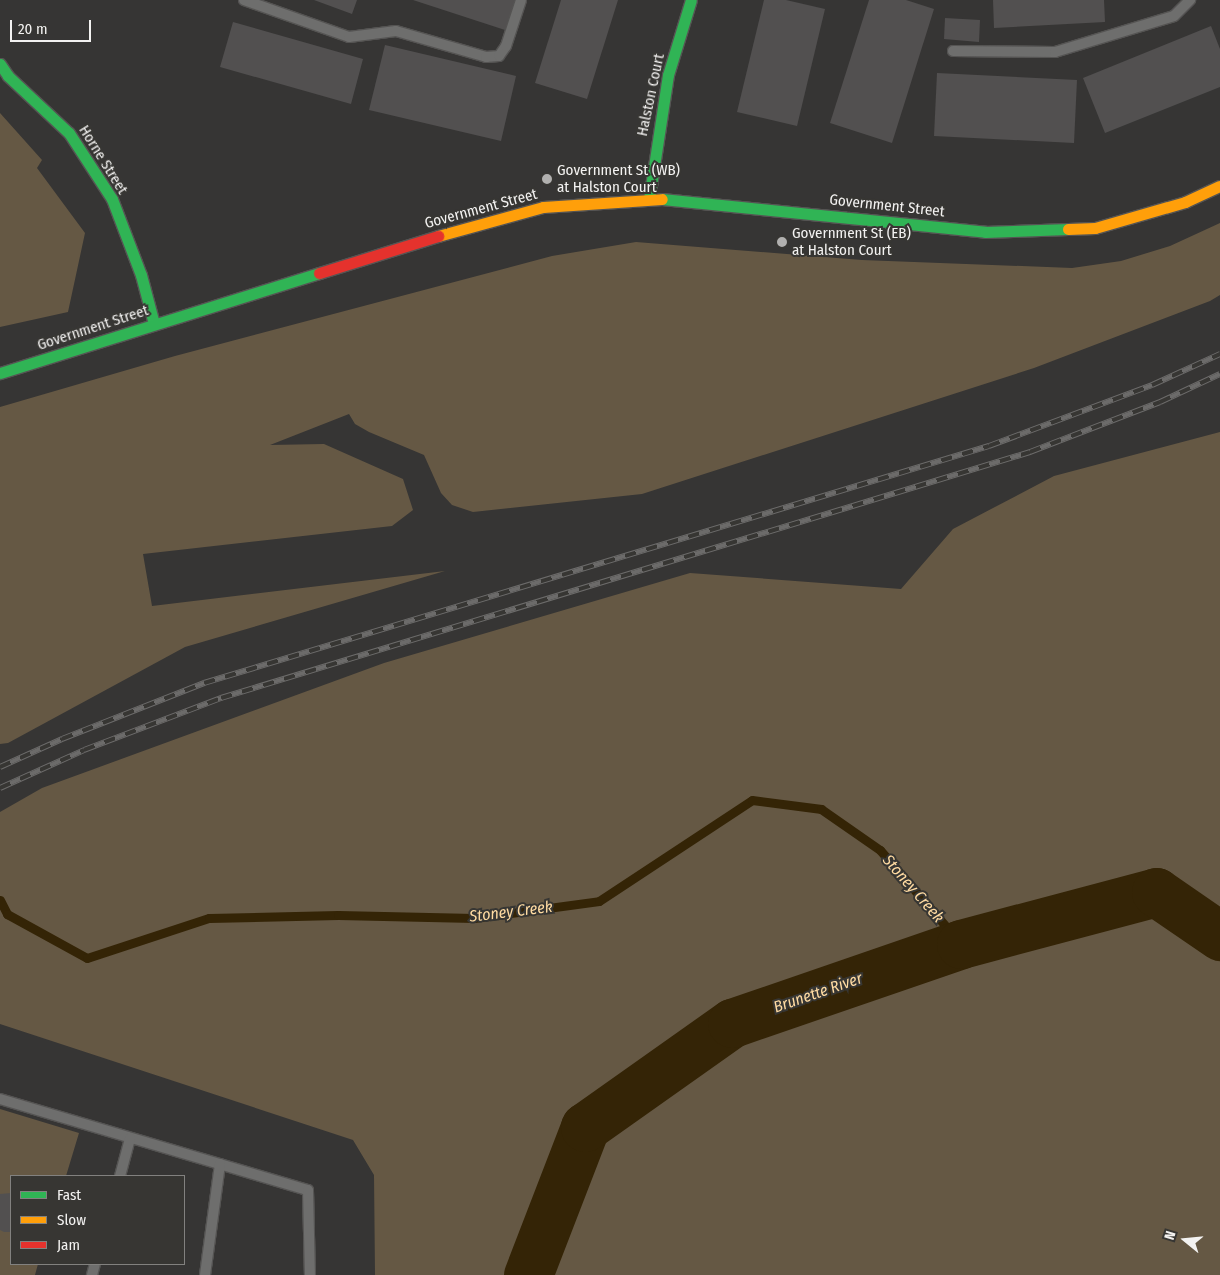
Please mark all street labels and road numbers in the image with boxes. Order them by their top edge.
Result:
street label: Halston Court [633,52,669,138]
street label: Horne Street [75,122,131,198]
street label: Government Street [423,185,539,233]
street label: Government Street [828,191,946,221]
street label: Government Street [35,302,151,354]

